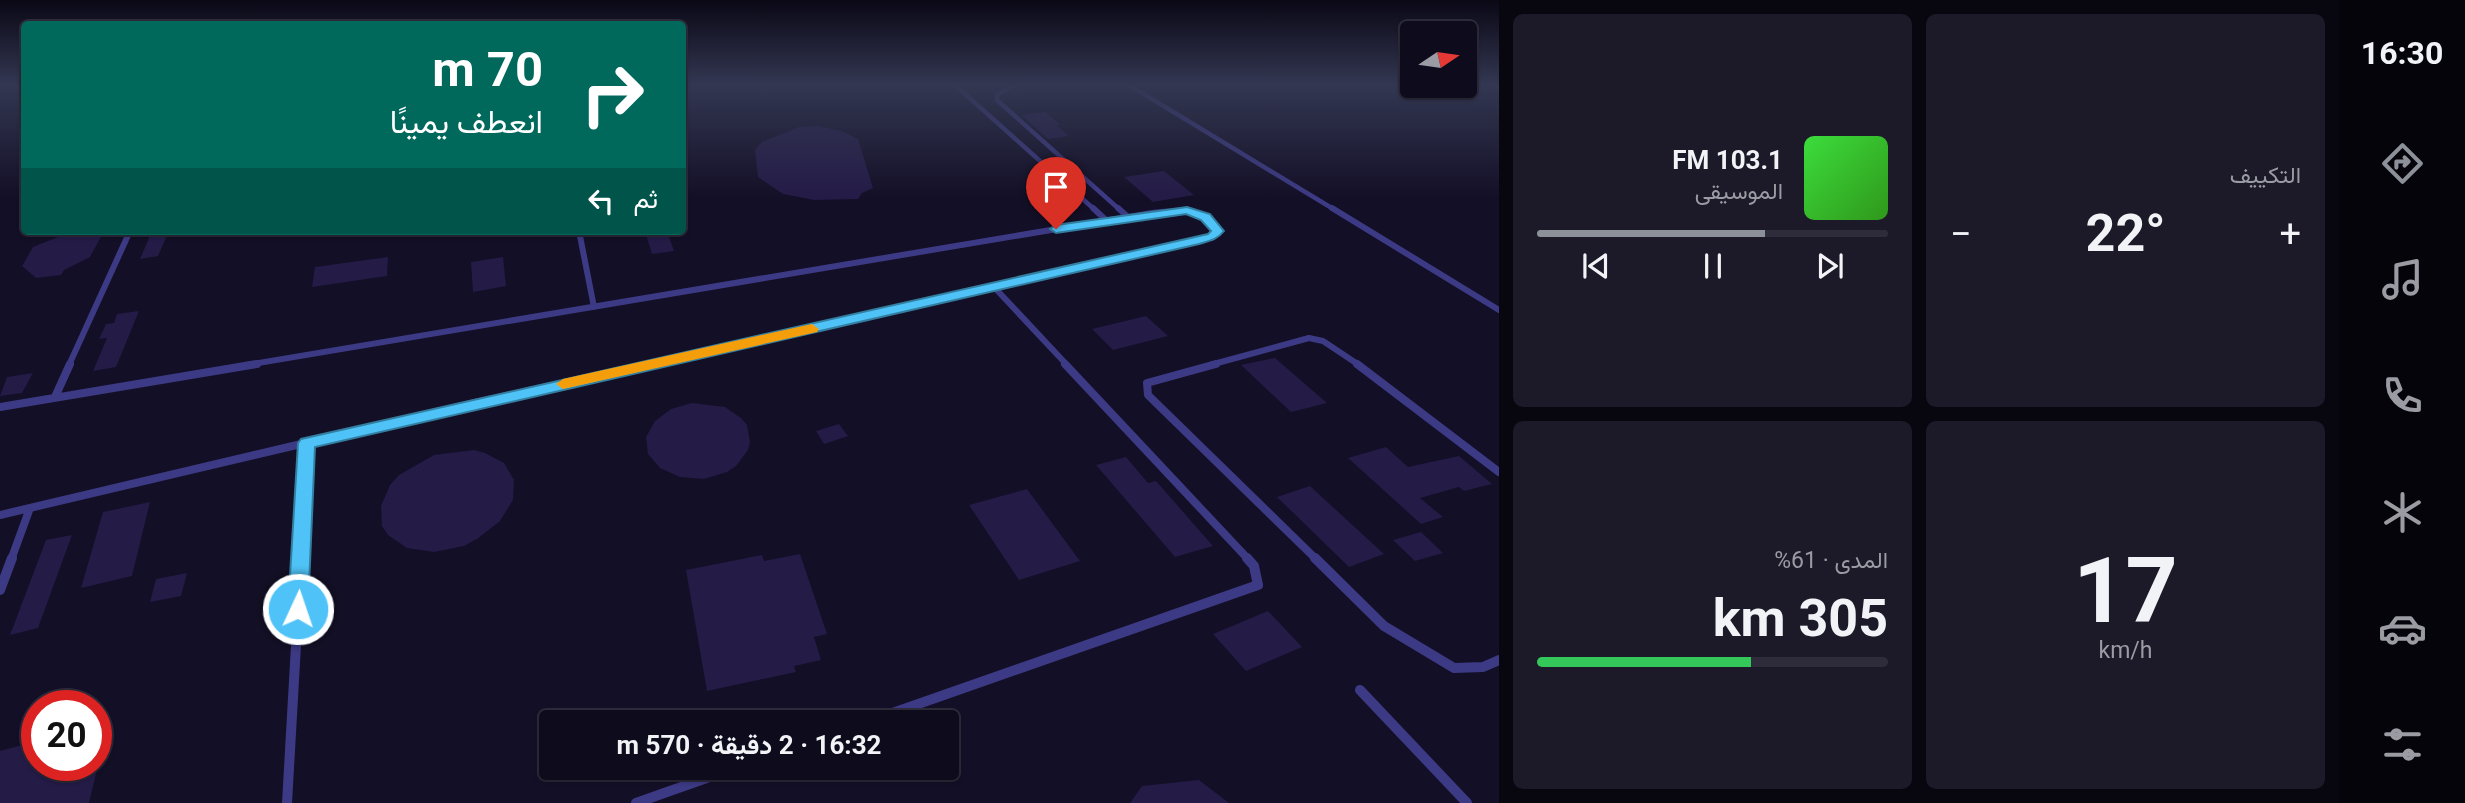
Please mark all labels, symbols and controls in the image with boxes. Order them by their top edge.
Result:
north arrow [1400,21,1477,98]
map controls [1400,21,1477,98]
text: 16:30 [2361,34,2443,72]
text: 70 m [432,41,543,98]
icon: right [567,49,658,140]
text: انعطف يمينًا [390,103,543,141]
icon: directions [2378,139,2427,188]
text: 103.1 FM [1672,145,1783,175]
pin [1026,157,1086,229]
text: التكييف [2230,162,2301,189]
icon: arrive [1037,168,1075,206]
text: الموسيقى [1695,178,1783,205]
icon: left [582,182,620,220]
text: ثم [634,184,658,214]
text: 22° [2086,203,2166,264]
text: − [1950,212,1972,256]
text: + [2279,212,2301,256]
icon: previous [1577,247,1615,285]
icon: pause [1694,247,1732,285]
icon: next [1811,247,1849,285]
icon: music [2378,255,2427,304]
icon: phone [2378,371,2427,420]
icon: climate [2378,488,2427,537]
text: 17 [2073,538,2178,644]
text: المدى · 61% [1774,547,1888,574]
position arrow [261,572,335,646]
text: 305 km [1713,588,1888,649]
icon: car [2378,604,2427,653]
text: km/h [2099,637,2153,664]
speed limit sign: 20 [21,690,112,781]
icon: filters [2378,720,2427,769]
text: 16:32 · 2 دقيقة · 570 m [616,730,882,760]

